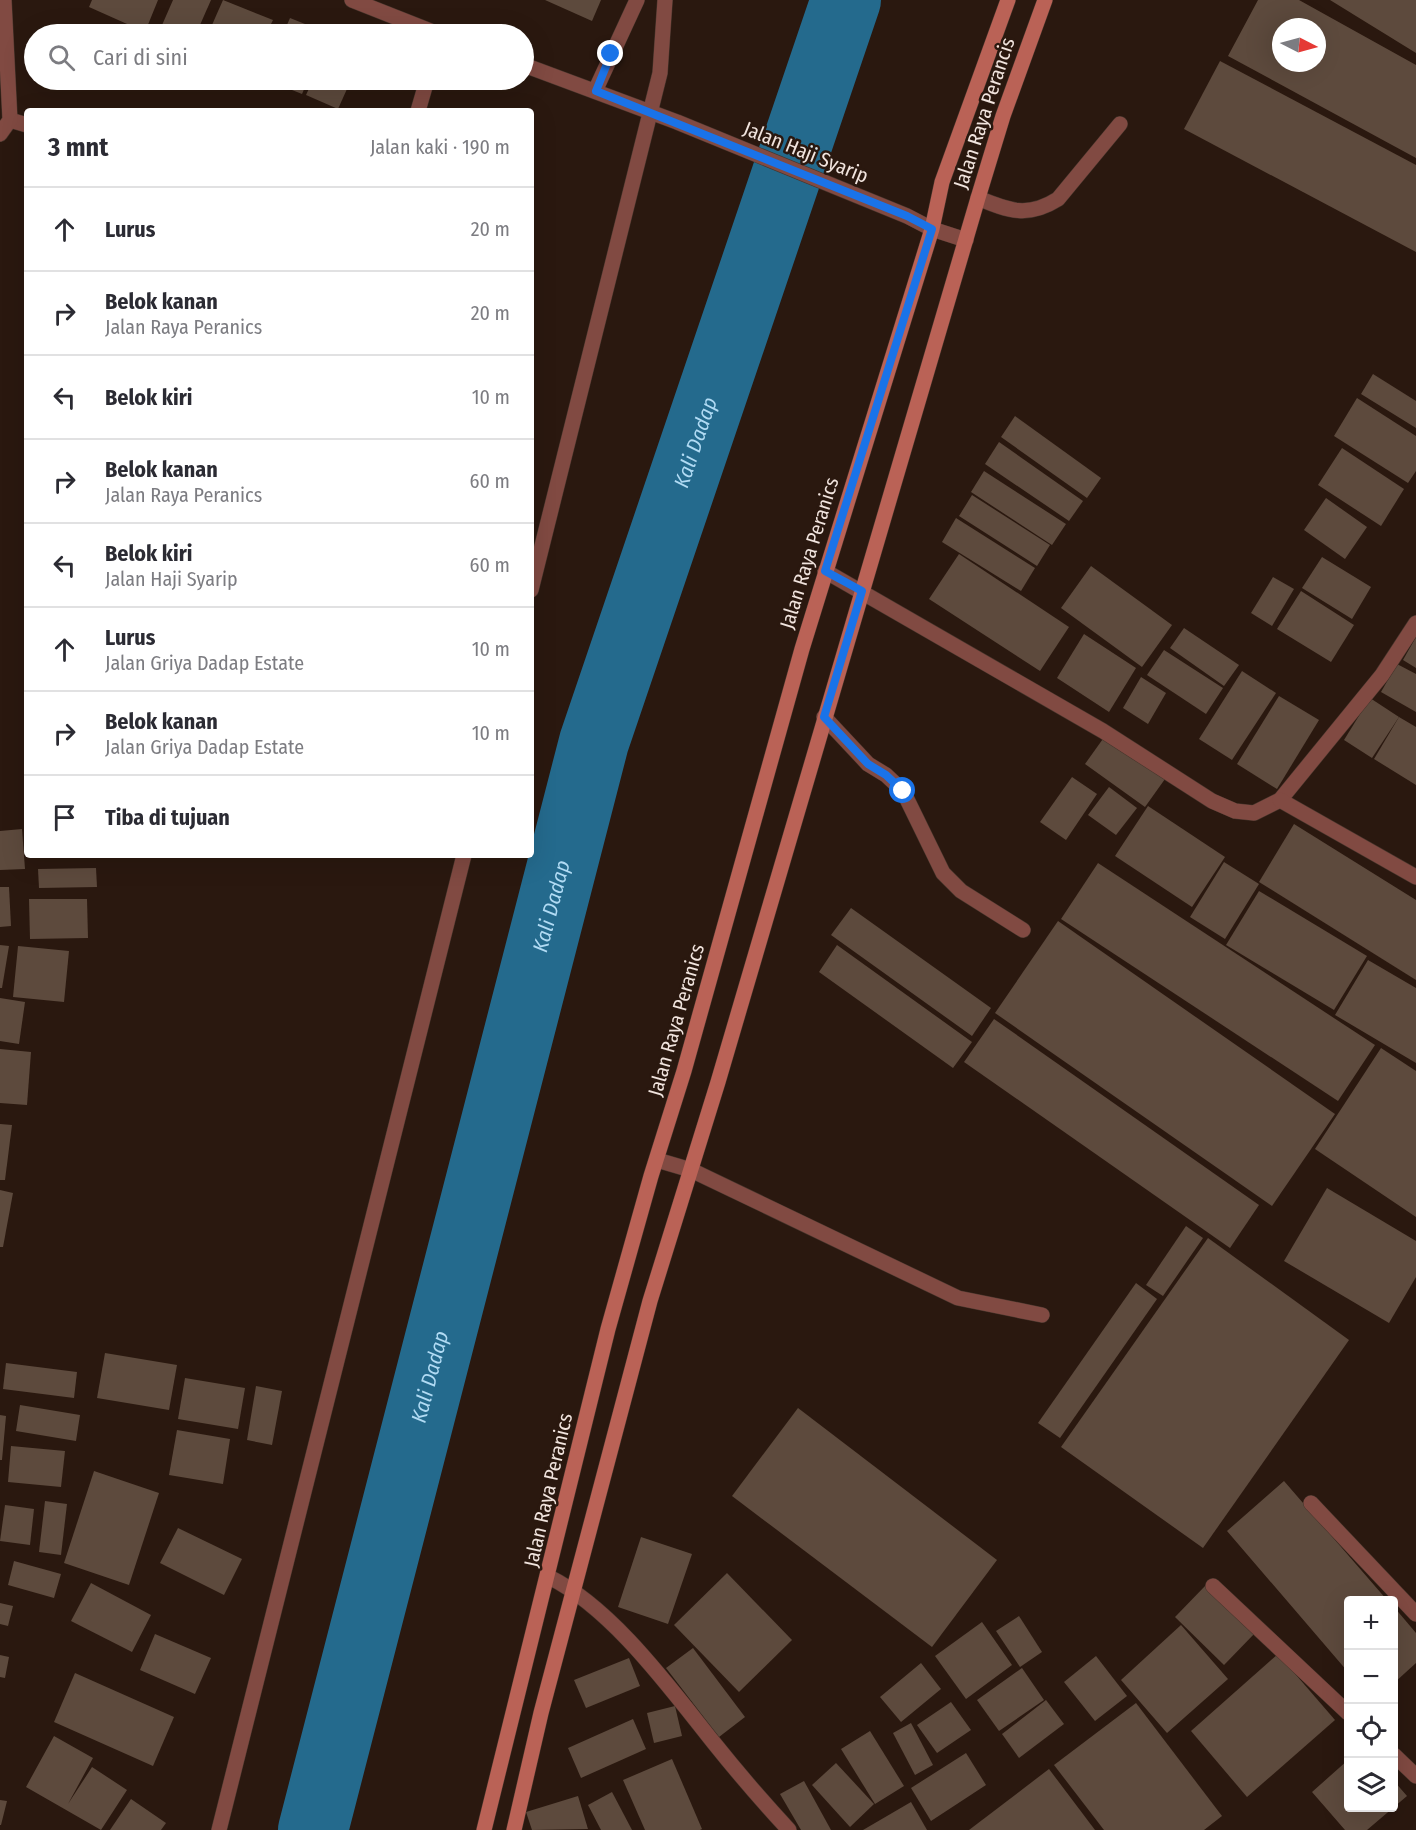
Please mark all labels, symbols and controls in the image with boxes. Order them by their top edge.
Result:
north arrow [1272,18,1326,72]
search box [24,24,534,90]
street label: Jalan Raya Perancis [948,35,1020,191]
route end [597,40,623,66]
icon: search [45,41,78,74]
text: Cari di sini [93,44,188,71]
street label: Jalan Haji Syarip [740,116,872,188]
text: 3 mnt [48,132,108,163]
text: Jalan kaki · 190 m [370,135,510,159]
icon: ahead [48,213,81,246]
text: Lurus [105,216,155,243]
text: 20 m [471,217,510,241]
text: Belok kanan [105,288,218,315]
icon: right [48,297,81,330]
text: 20 m [471,301,510,325]
text: Jalan Raya Peranics [105,315,262,339]
icon: left [48,381,81,414]
text: Belok kiri [105,384,193,411]
text: 10 m [472,385,510,409]
water label: Kali Dadap [668,394,723,491]
text: Belok kanan [105,456,218,483]
icon: right [48,465,81,498]
text: 60 m [470,469,510,493]
street label: Jalan Raya Peranics [775,474,843,632]
text: Jalan Raya Peranics [105,483,262,507]
text: Belok kiri [105,540,193,567]
icon: left [48,549,81,582]
text: 60 m [470,553,510,577]
text: Jalan Haji Syarip [105,567,238,591]
text: Lurus [105,624,155,651]
icon: ahead [48,633,81,666]
text: 10 m [472,637,510,661]
text: Jalan Griya Dadap Estate [105,651,304,675]
text: Belok kanan [105,708,218,735]
icon: right [48,717,81,750]
text: 10 m [472,721,510,745]
text: Jalan Griya Dadap Estate [105,735,304,759]
route start [889,777,915,803]
icon: arrive [48,801,81,834]
text: Tiba di tujuan [105,804,230,831]
water label: Kali Dadap [527,858,576,955]
street label: Jalan Raya Peranics [643,941,709,1099]
water label: Kali Dadap [406,1328,454,1426]
street label: Jalan Raya Peranics [519,1411,577,1569]
map controls [1344,1596,1398,1812]
button: + [1344,1596,1398,1650]
button: − [1344,1650,1398,1704]
button: locate [1344,1704,1398,1758]
button: layers [1344,1758,1398,1812]

